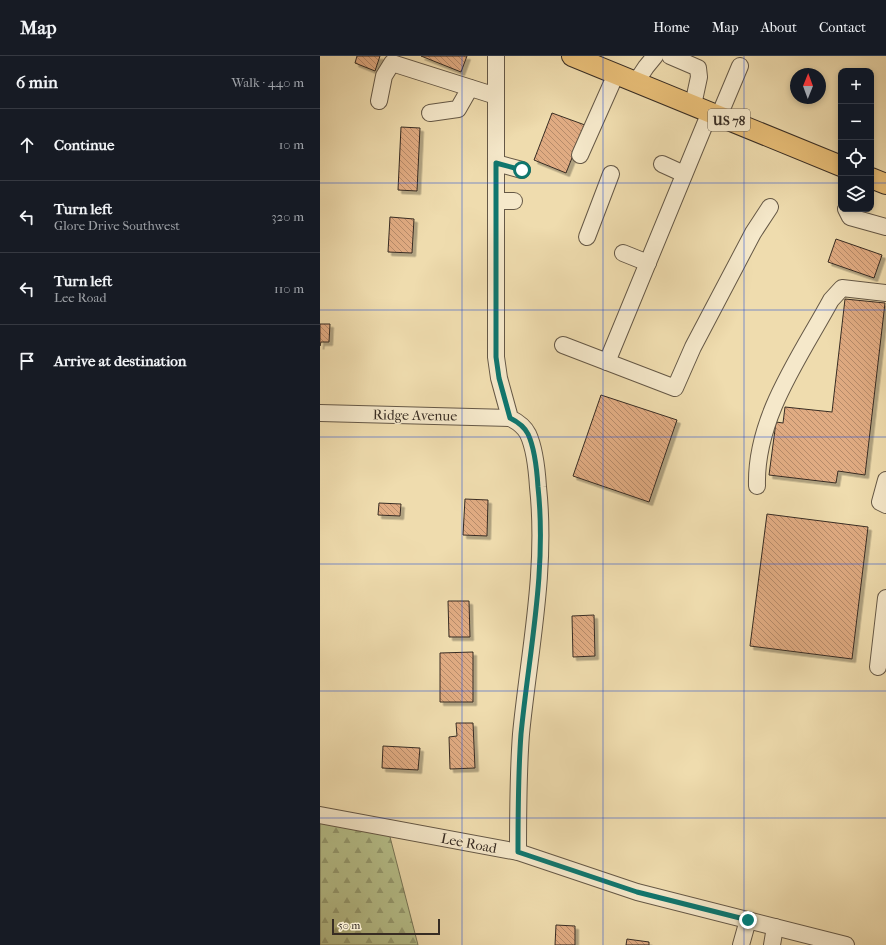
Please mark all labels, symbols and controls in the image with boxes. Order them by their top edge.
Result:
text: Map [20,17,56,39]
text: Home [653,19,690,36]
text: Map [712,19,739,36]
text: About [761,19,797,36]
text: Contact [819,19,866,36]
north arrow [790,68,826,104]
map controls [838,68,874,212]
button: + [838,68,874,104]
text: 6 min [16,72,58,92]
text: Walk · 440 m [231,75,304,90]
button: − [838,104,874,140]
road number: US 78 [708,109,750,131]
icon: ahead [16,134,38,156]
text: Continue [54,136,114,154]
text: 10 m [279,137,304,152]
button: locate [838,140,874,176]
route start [513,161,531,179]
button: layers [838,176,874,212]
text: Turn left [54,200,112,218]
icon: left [16,206,38,228]
text: 320 m [271,209,304,224]
text: Glore Drive Southwest [54,218,180,233]
text: Turn left [54,272,112,290]
icon: left [16,278,38,300]
text: 110 m [274,281,304,296]
text: Lee Road [54,290,107,305]
icon: arrive [16,350,38,372]
text: Arrive at destination [54,352,186,370]
street label: Ridge Avenue [373,406,457,425]
street label: Lee Road [440,830,499,857]
route end [739,911,757,929]
scale bar [332,917,440,936]
text: 50 m [338,919,360,932]

